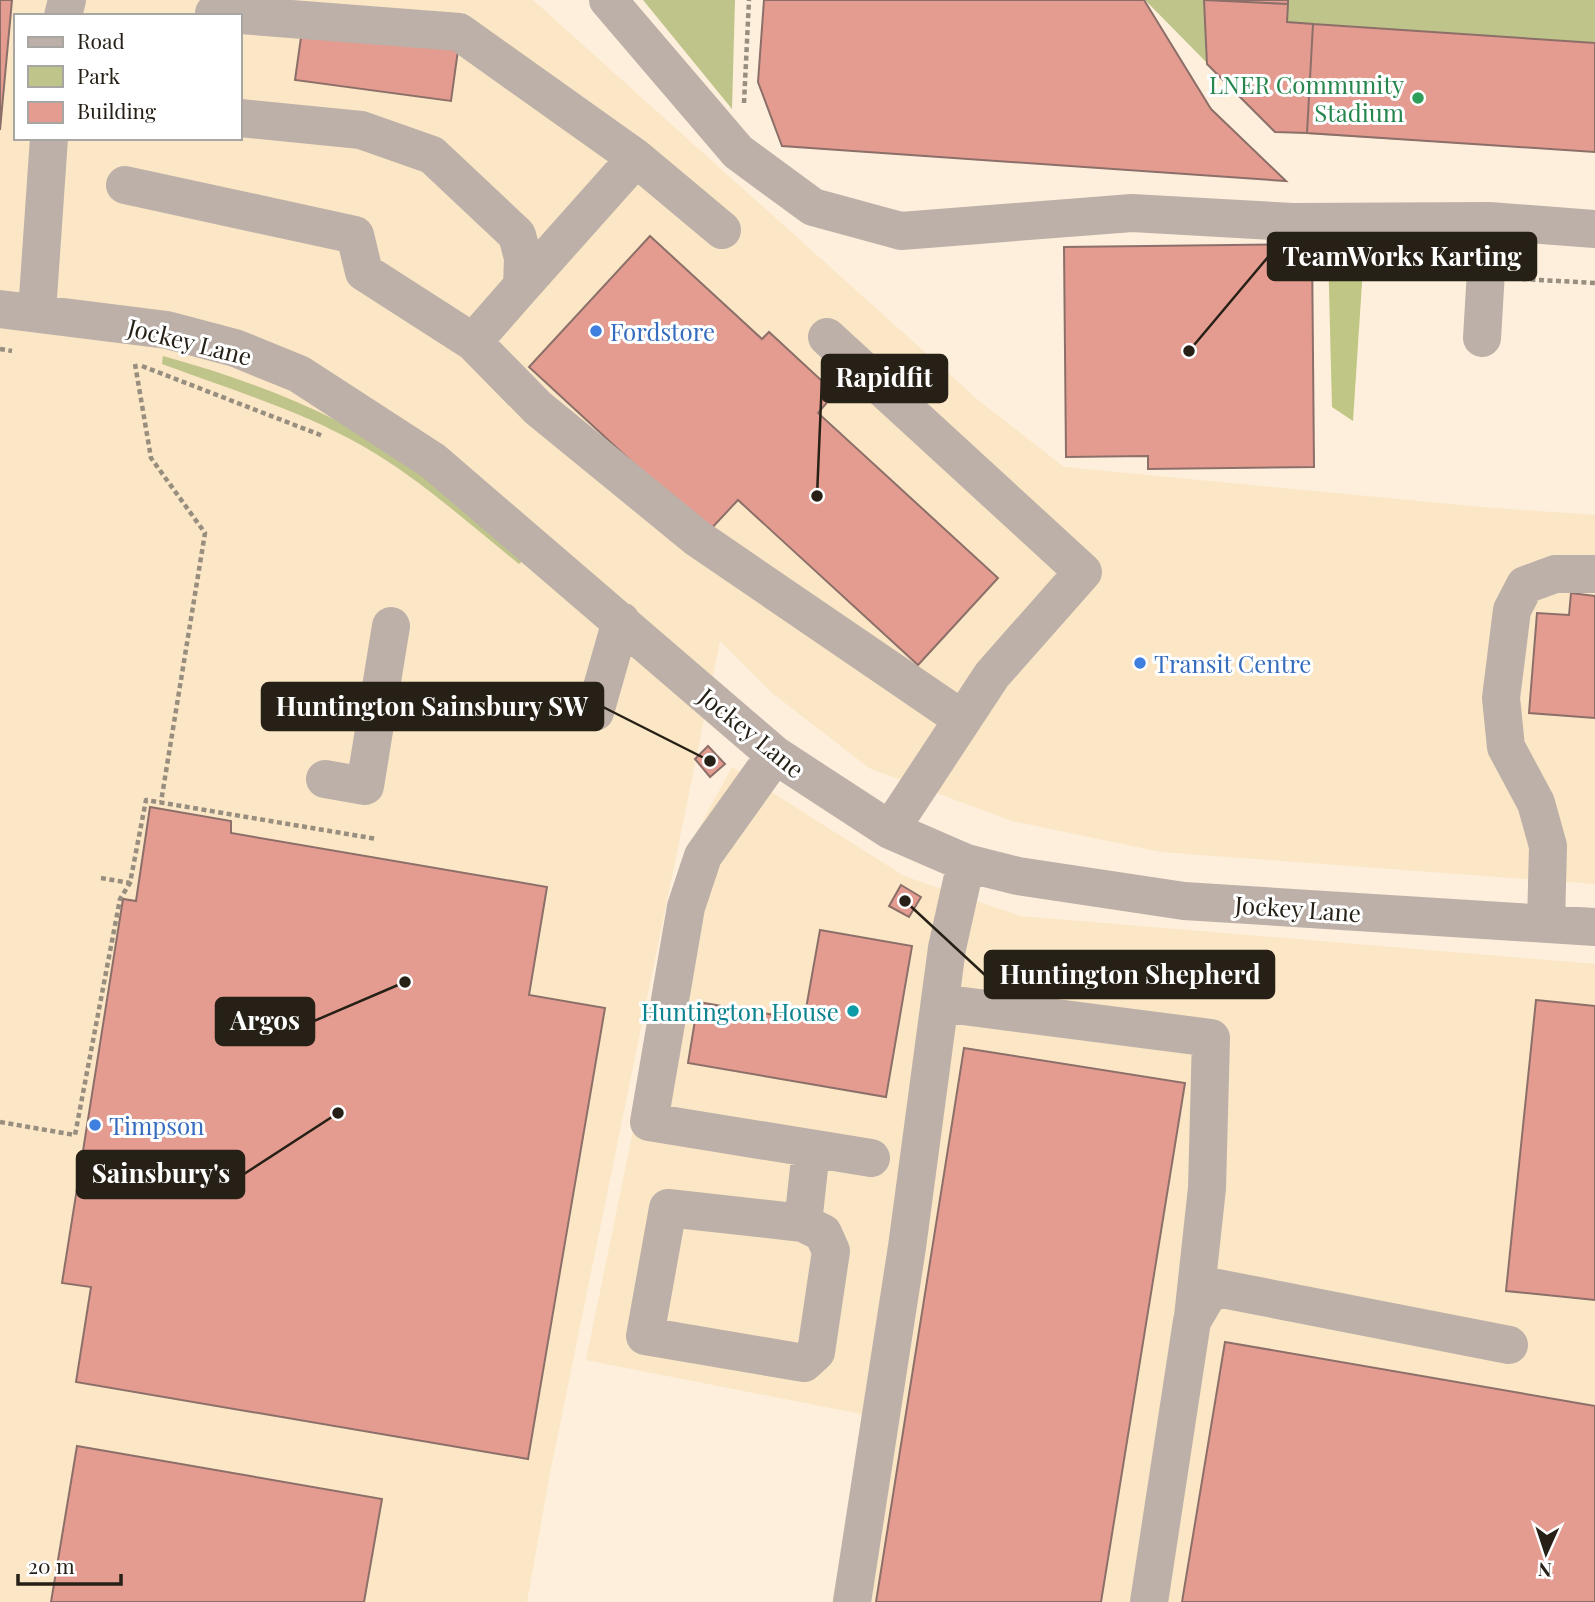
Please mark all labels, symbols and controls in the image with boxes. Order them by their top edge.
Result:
legend [14,14,242,140]
text: Road [77,26,125,54]
text: Park [77,61,121,89]
place label: LNER Community Stadium [1209,68,1404,128]
marker: LNER Community Stadium [1410,90,1426,106]
text: Building [77,96,156,124]
callout: TeamWorks Karting [1268,233,1536,280]
text: TeamWorks Karting [1282,238,1522,273]
street label: Jockey Lane [124,310,255,372]
place label: Fordstore [610,315,715,347]
marker: Fordstore [588,323,604,339]
callout: Rapidfit [822,355,947,402]
text: Rapidfit [835,359,933,394]
place label: Transit Centre [1154,647,1312,679]
marker: Transit Centre [1132,655,1148,671]
street label: Jockey Lane [692,679,811,784]
callout: Huntington Sainsbury SW [262,683,603,730]
text: Huntington Sainsbury SW [276,688,589,723]
street label: Jockey Lane [1233,888,1362,928]
callout: Huntington Shepherd [985,951,1274,998]
text: Huntington Shepherd [999,956,1261,991]
place label: Huntington House [641,995,839,1027]
callout: Argos [216,998,314,1045]
text: Argos [229,1002,300,1037]
marker: Huntington House [845,1003,861,1019]
place label: Timpson [109,1109,204,1141]
marker: Timpson [87,1117,103,1133]
callout: Sainsbury's [77,1151,244,1198]
text: Sainsbury's [92,1155,230,1190]
north arrow [1511,1518,1581,1588]
scale bar [18,1542,121,1586]
text: 20 m [28,1551,75,1579]
text: N [1537,1558,1553,1584]

